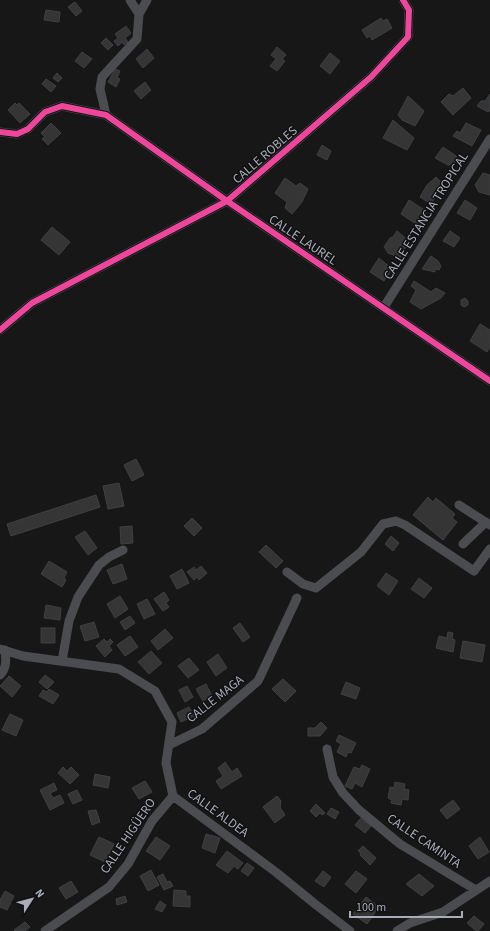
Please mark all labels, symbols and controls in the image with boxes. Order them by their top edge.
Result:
street label: CALLE ROBLES [229,122,301,188]
street label: CALLE ESTANCIA TROPICAL [379,149,473,283]
street label: CALLE LAUREL [265,211,341,269]
street label: CALLE MAGA [183,670,248,727]
street label: CALLE ALDEA [184,785,253,842]
street label: CALLE HIGÜERO [96,795,160,877]
street label: CALLE CAMINTA [383,810,465,873]
north arrow [12,879,52,919]
text: N [31,886,48,901]
scale bar [350,893,462,919]
text: 100 m [356,899,386,916]

